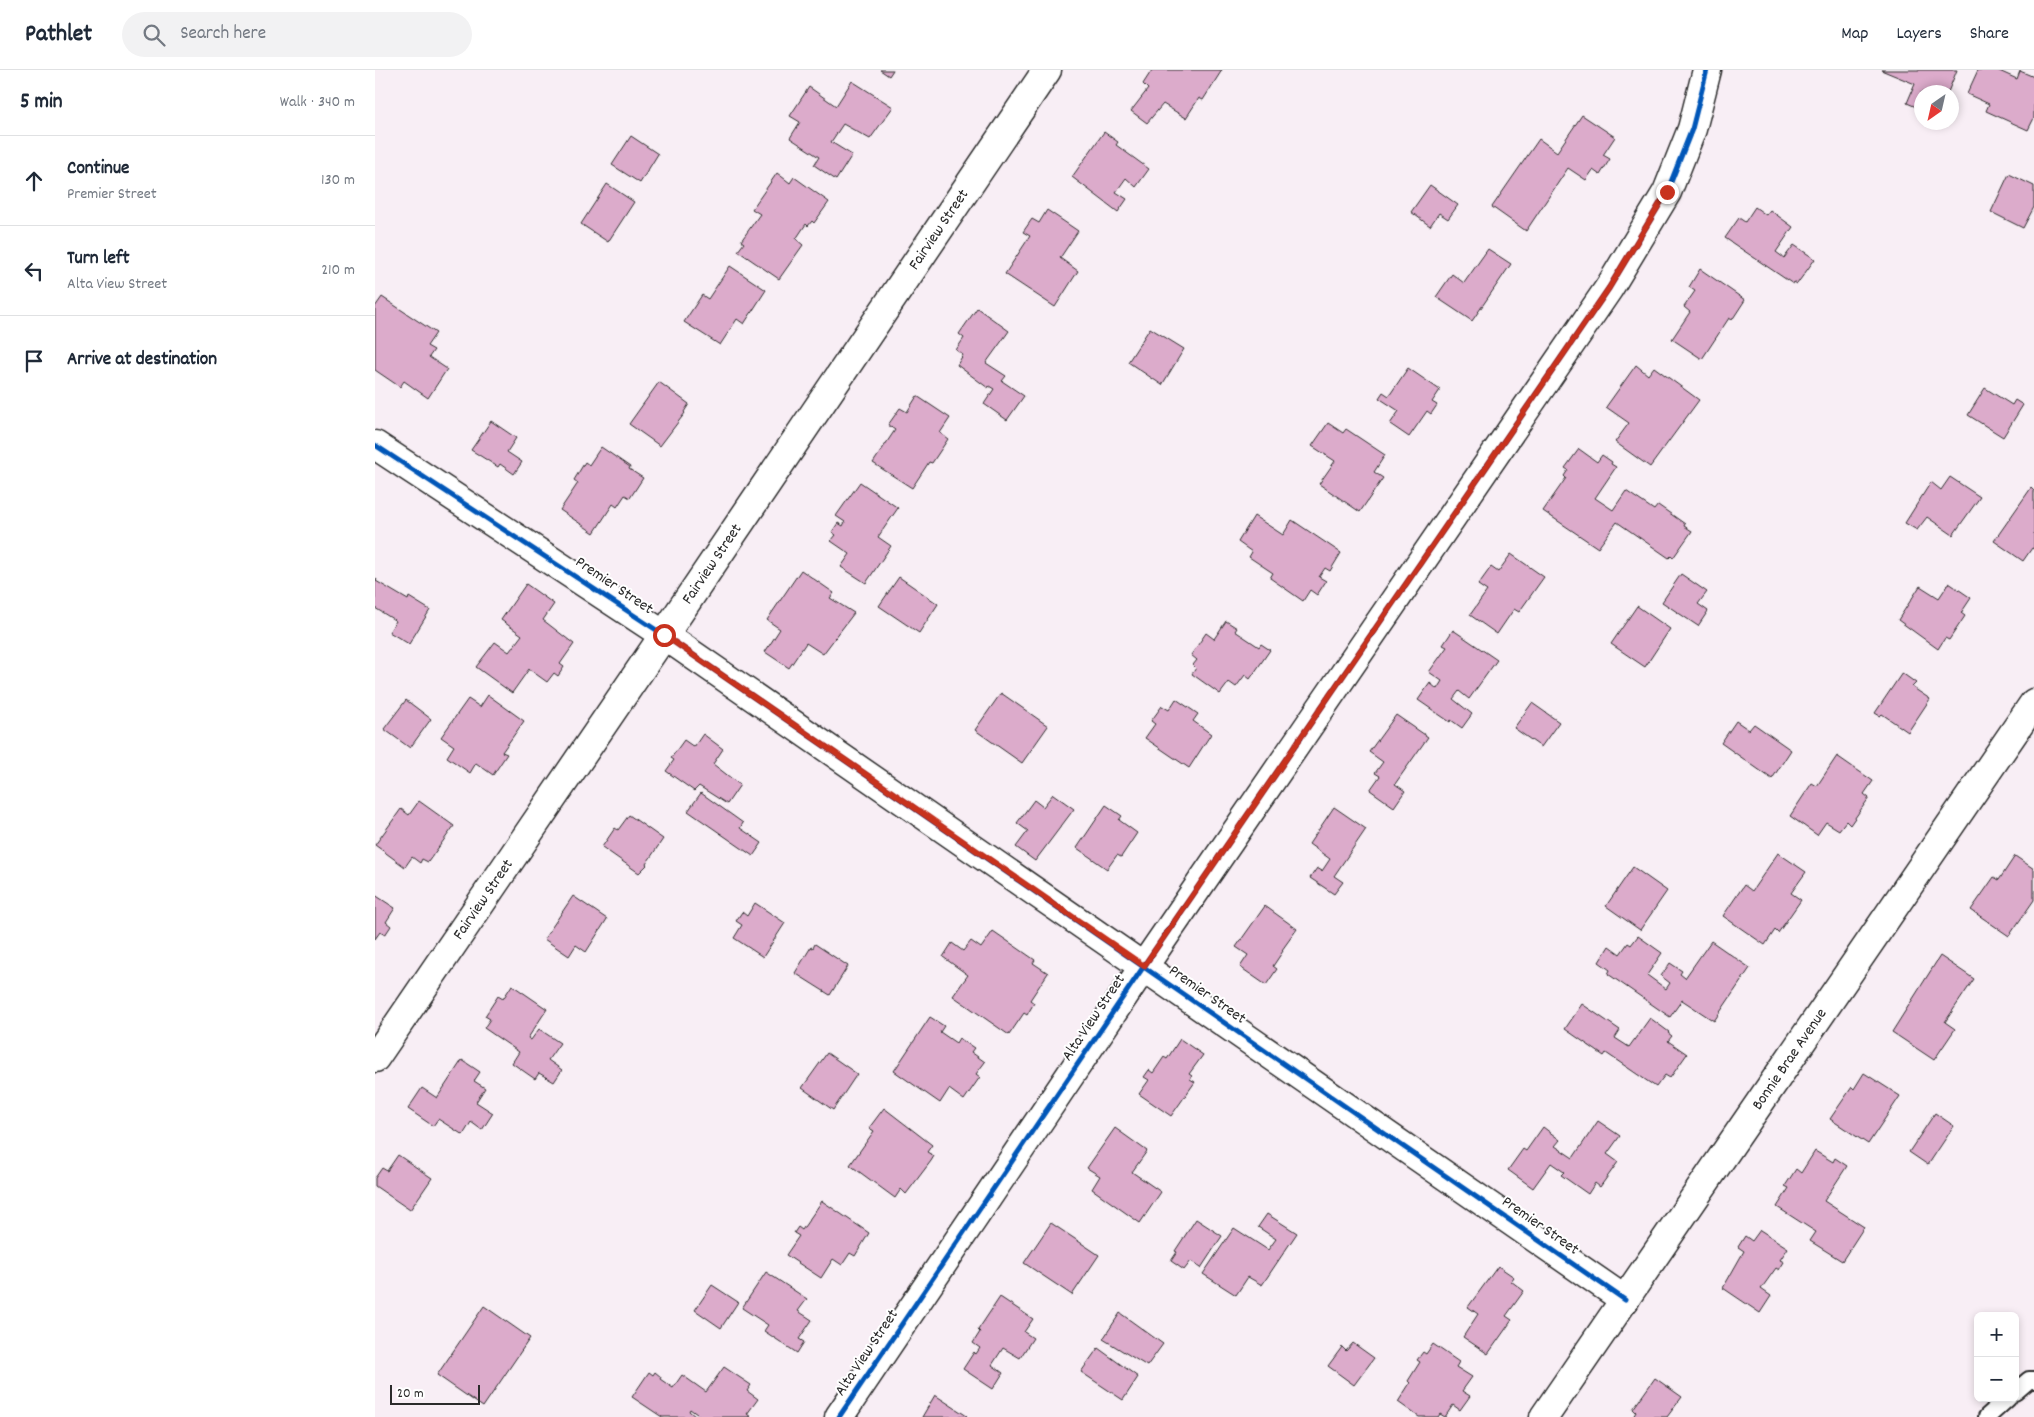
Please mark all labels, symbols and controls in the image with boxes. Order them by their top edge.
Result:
search box [122,12,472,57]
text: Pathlet [25,18,92,52]
icon: search [140,21,168,49]
text: Search here [180,21,266,48]
text: Map [1841,22,1868,47]
text: Layers [1896,22,1942,47]
text: Share [1970,22,2009,47]
north arrow [1914,85,1959,130]
text: 5 min [20,88,63,118]
text: Walk · 340 m [280,91,355,114]
text: Continue [67,156,129,183]
icon: ahead [20,167,48,195]
text: 130 m [321,169,355,192]
route end [1656,181,1679,204]
text: Premier Street [67,183,157,206]
street label: Fairview Street [903,185,974,275]
text: Turn left [67,246,130,273]
icon: left [20,257,48,285]
text: 210 m [321,259,355,282]
text: Alta View Street [67,273,167,296]
icon: arrive [20,347,48,375]
text: Arrive at destination [67,347,217,374]
street label: Fairview Street [676,519,748,609]
street label: Premier Street [570,551,658,621]
route start [653,624,676,647]
street label: Fairview Street [448,854,519,944]
street label: Premier Street [1164,960,1250,1030]
street label: Alta View Street [1056,970,1132,1066]
street label: Bonnie Brae Avenue [1746,1004,1833,1115]
street label: Premier Street [1497,1191,1583,1261]
street label: Alta View Street [829,1305,905,1401]
map controls [1974,1312,2019,1402]
button: + [1974,1312,2019,1357]
button: − [1974,1357,2019,1402]
scale bar [390,1382,480,1405]
text: 20 m [397,1384,424,1404]

